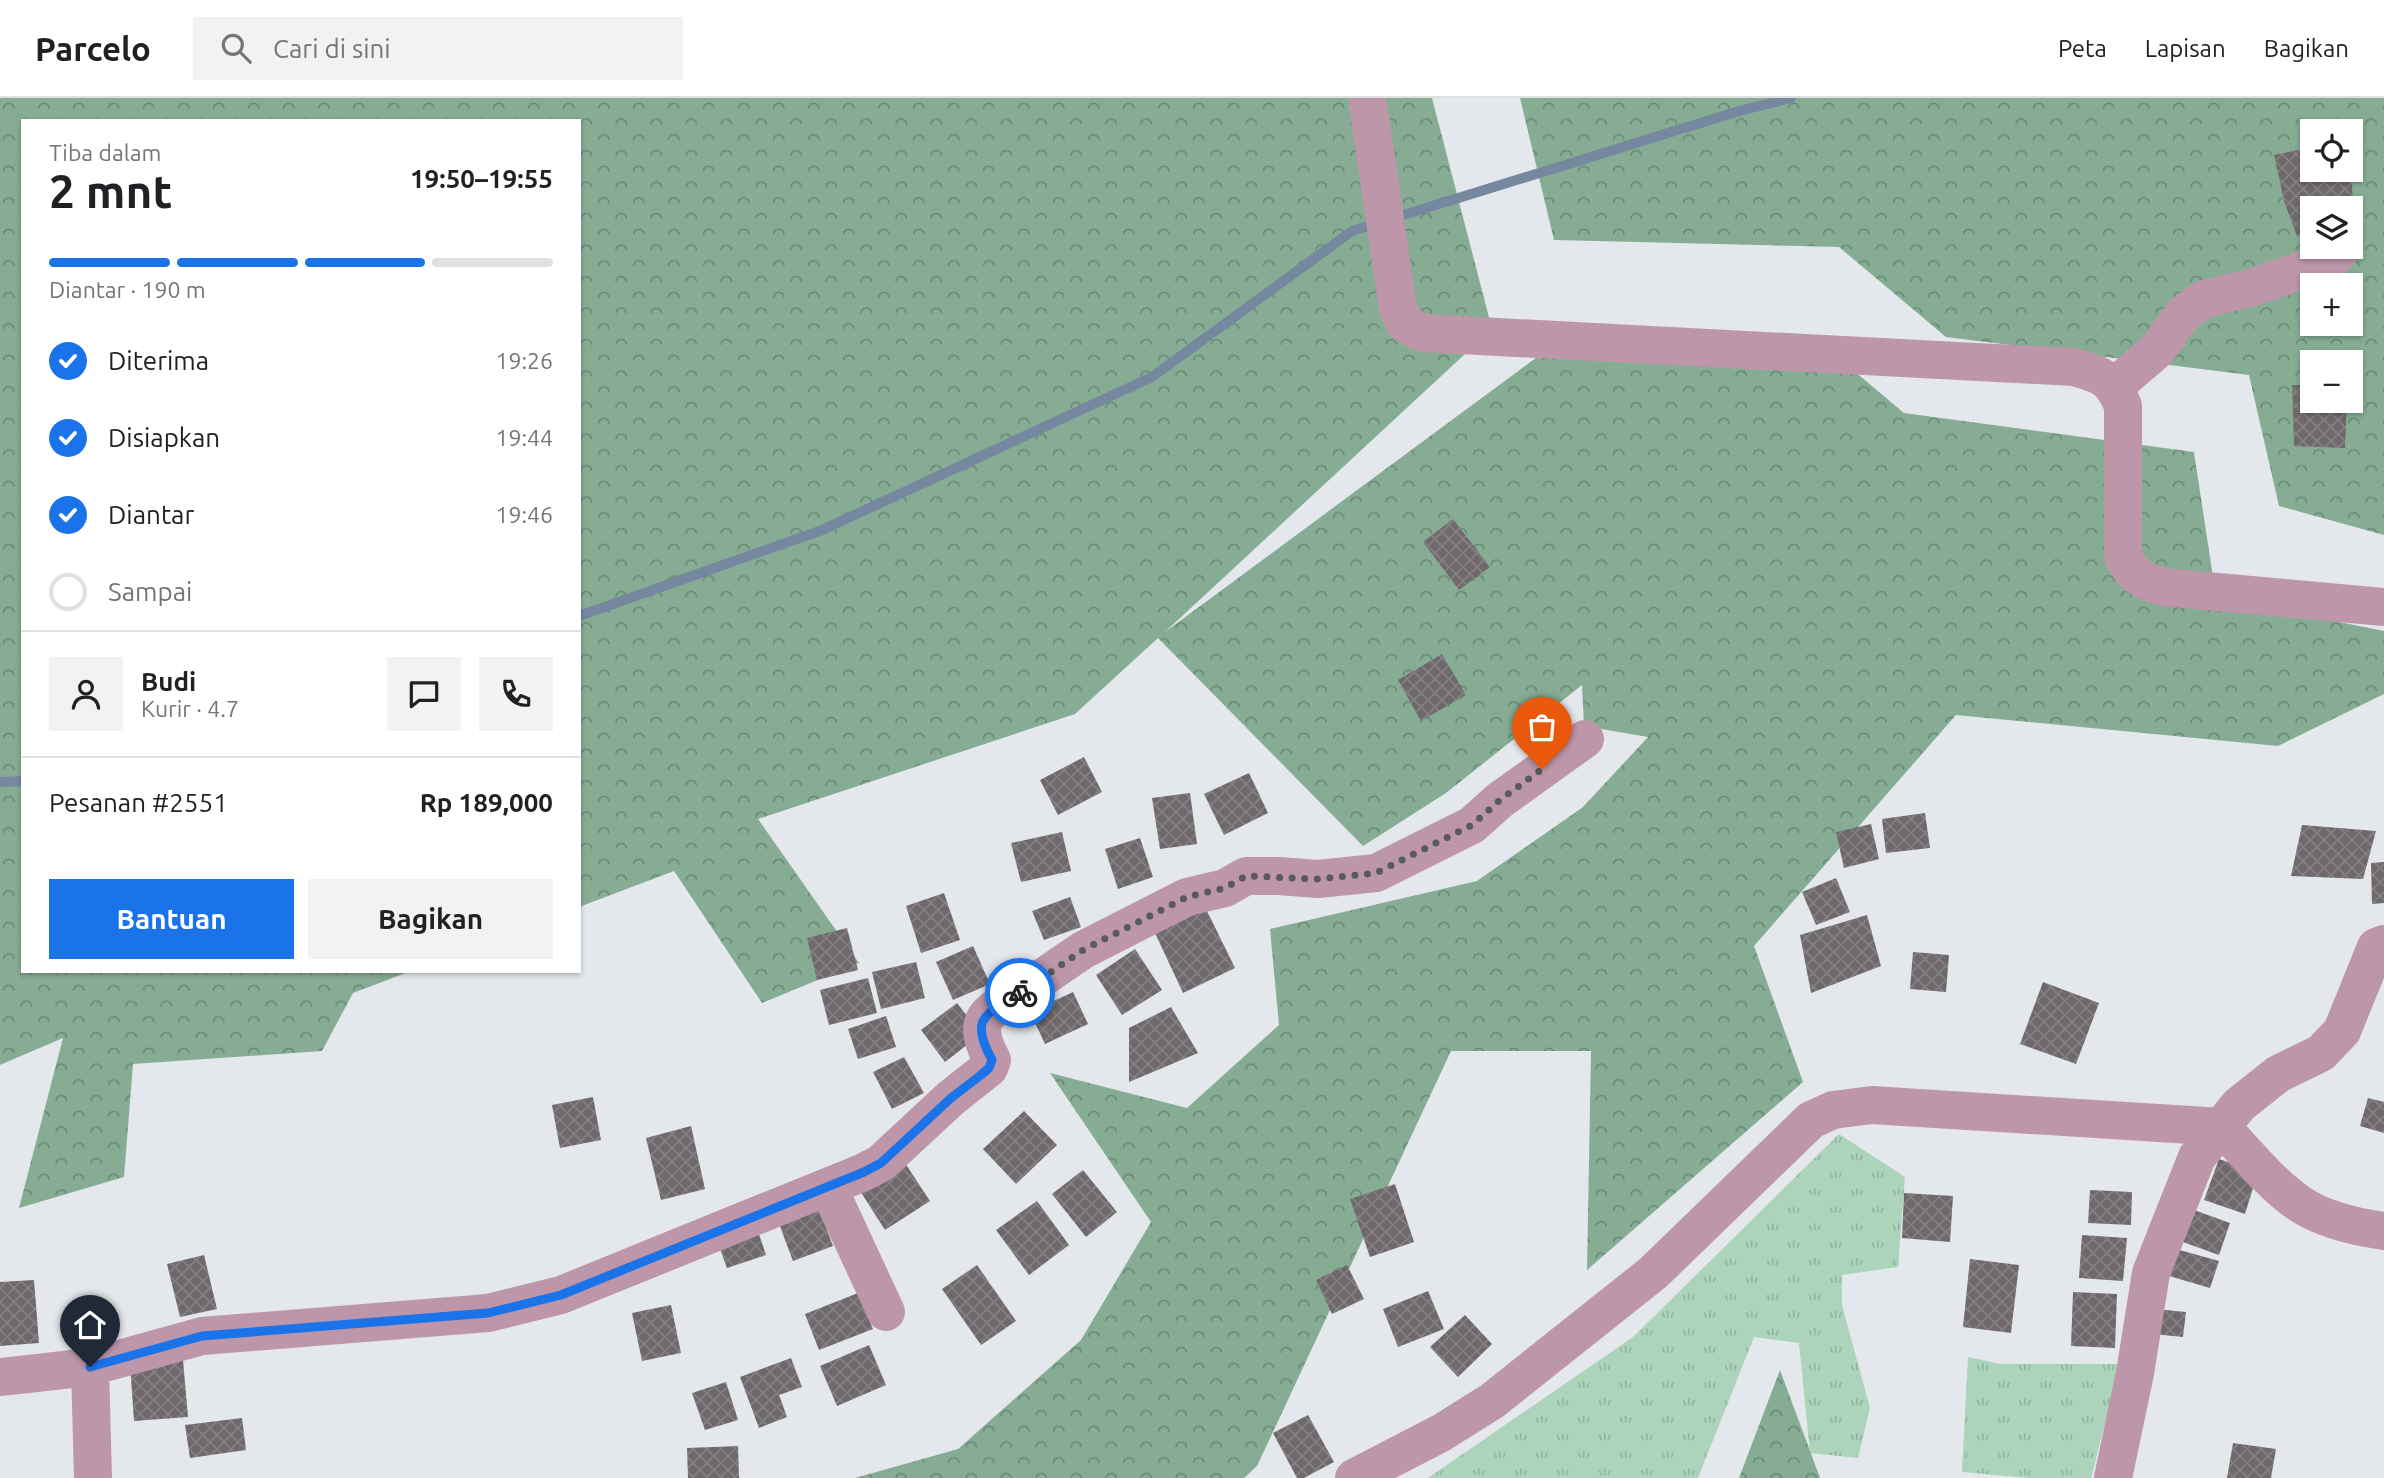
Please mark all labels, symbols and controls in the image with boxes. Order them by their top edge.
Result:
search box [193,17,683,80]
icon: search [217,29,255,67]
text: Parcelo [35,30,151,67]
text: Cari di sini [273,34,391,63]
text: Peta [2058,35,2107,62]
text: Lapisan [2145,35,2226,62]
text: Bagikan [2264,35,2349,62]
map controls [2300,119,2363,413]
button: locate [2300,119,2363,182]
text: Tiba dalam [49,140,161,165]
text: 19:50–19:55 [410,164,553,193]
text: 2 mnt [49,165,172,217]
button: layers [2300,196,2363,259]
button: + [2300,273,2363,336]
text: Diantar · 190 m [49,277,206,302]
icon: check [49,342,87,380]
text: Diterima [108,346,209,375]
text: 19:26 [495,348,553,373]
button: − [2300,350,2363,413]
icon: check [49,419,87,457]
text: Disiapkan [108,423,220,452]
text: 19:44 [495,425,553,450]
icon: check [49,496,87,534]
text: Diantar [108,500,194,529]
text: 19:46 [495,502,553,527]
text: Sampai [108,577,192,606]
button: person [49,657,123,731]
button: chat [387,657,461,731]
button: phone [479,657,553,731]
text: Budi [141,667,196,696]
text: Kurir · 4.7 [141,696,239,721]
pin [1512,697,1572,769]
icon: bag [1523,708,1561,746]
text: Pesanan #2551 [49,788,228,817]
text: Rp 189,000 [420,788,553,817]
button: Bantuan [49,879,294,959]
button: Bagikan [308,879,553,959]
courier [985,958,1055,1028]
icon: bike [1001,974,1039,1012]
pin [60,1295,120,1367]
icon: home [71,1306,109,1344]

